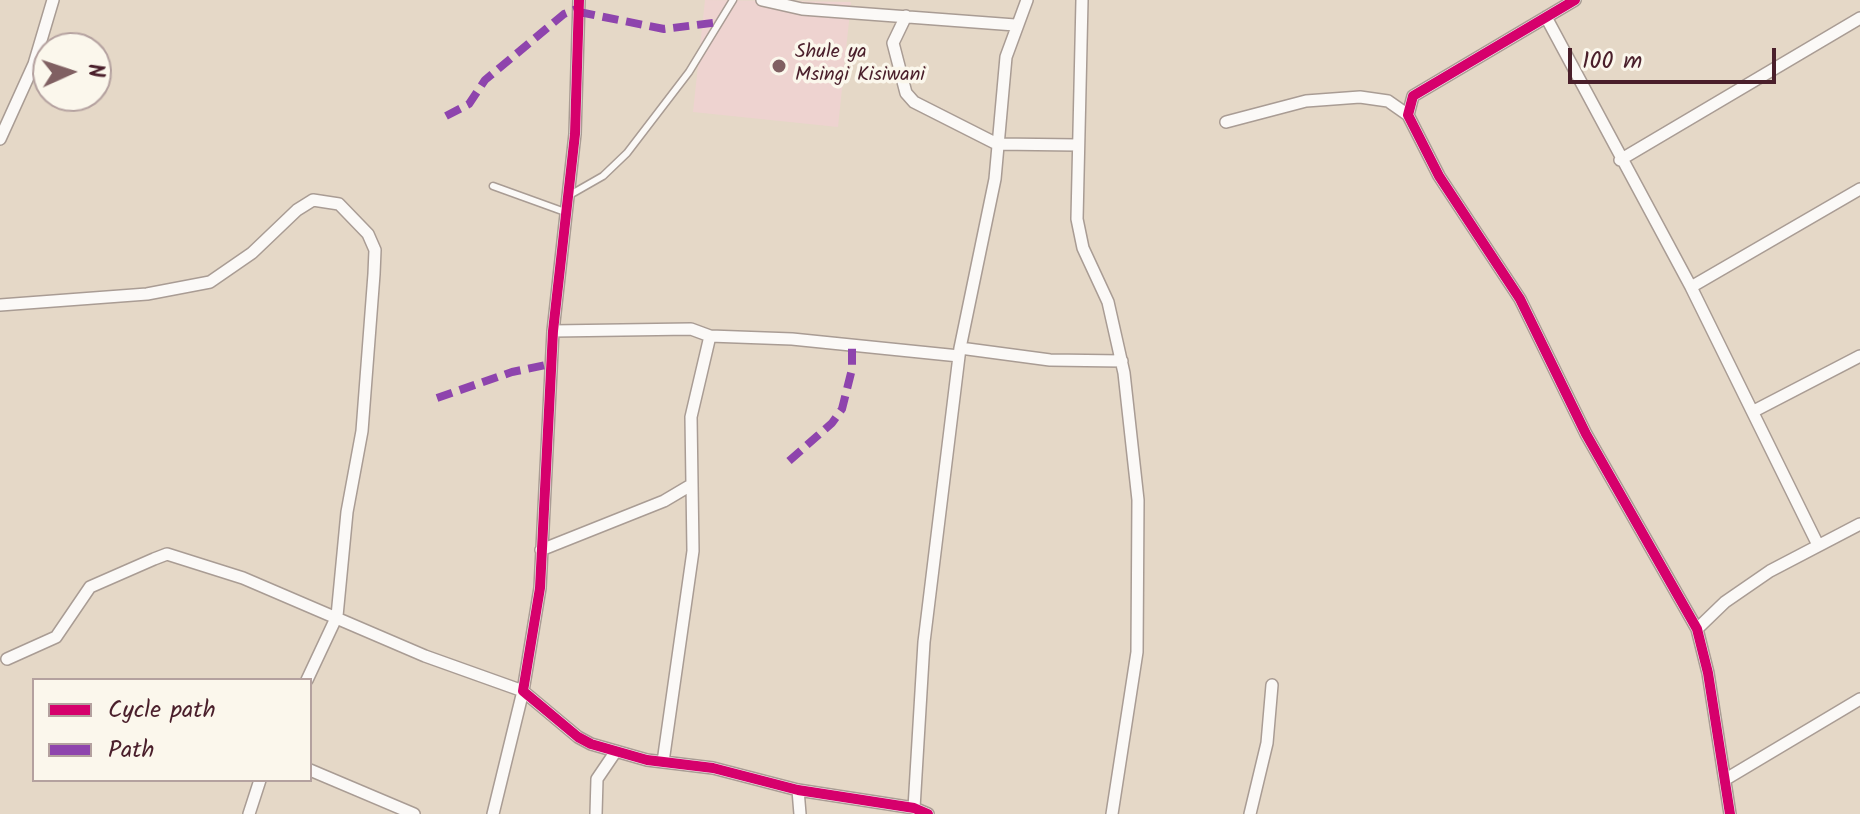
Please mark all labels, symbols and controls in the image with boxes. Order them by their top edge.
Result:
north arrow [32,32,112,112]
scale bar [1572,32,1780,82]
place label: Shule ya Msingi Kisiwani [795,42,925,89]
text: 100 m [1582,42,1642,81]
marker: Shule ya Msingi Kisiwani [770,57,788,75]
text: N [77,63,112,79]
legend [32,678,312,782]
text: Cycle path [108,691,216,730]
text: Path [108,731,154,770]

